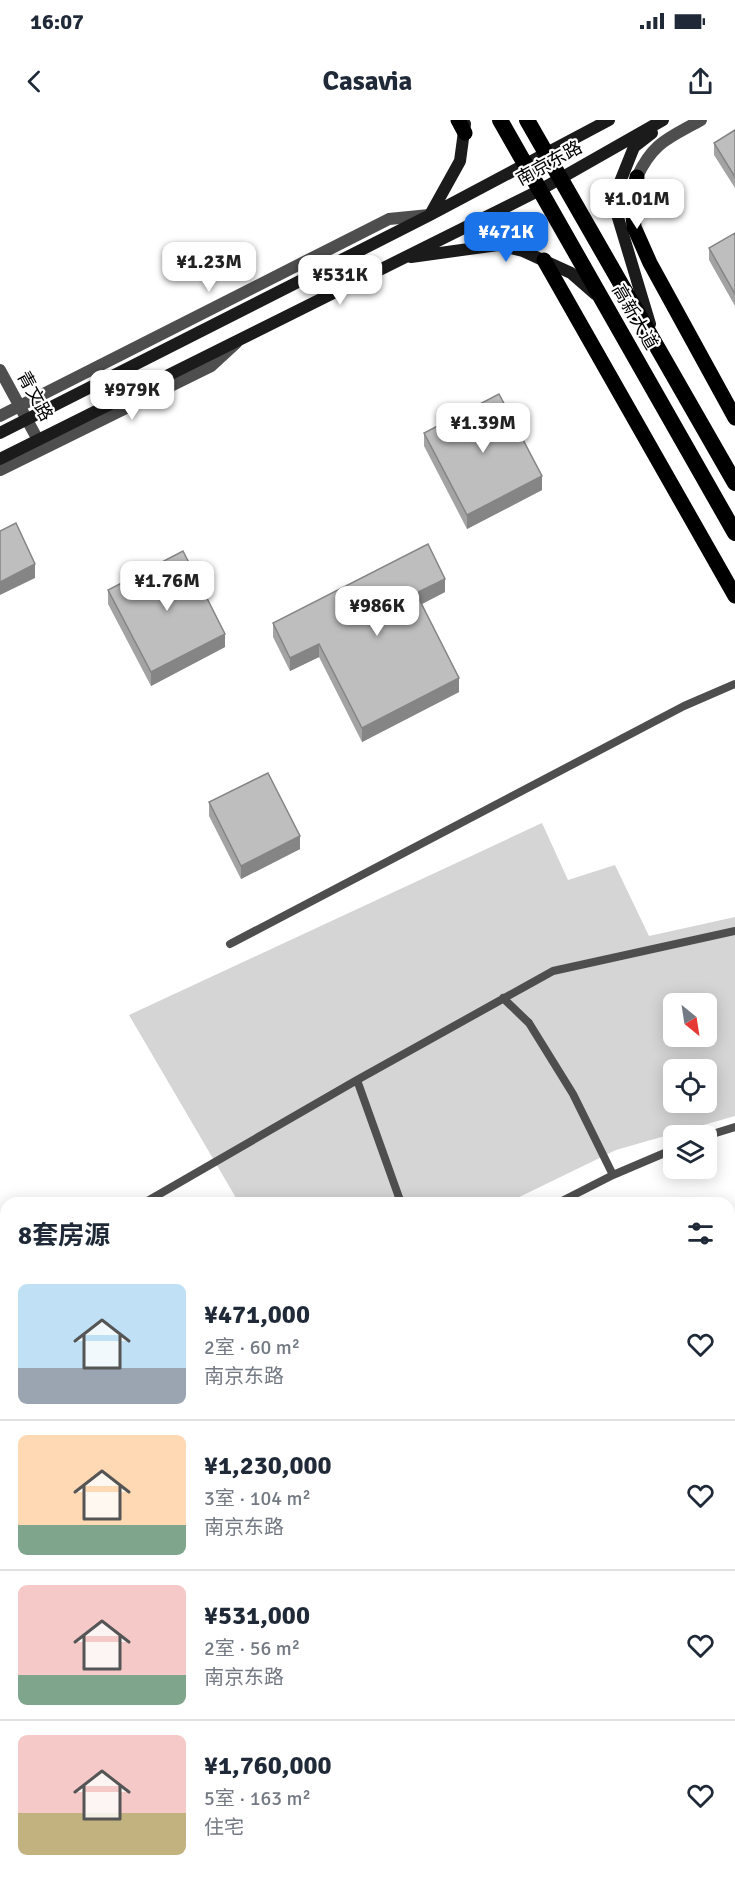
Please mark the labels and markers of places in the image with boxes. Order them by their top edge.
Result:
pin: ¥1.01M [588,179,686,230]
pin: ¥471K [464,212,548,263]
pin: ¥1.23M [160,242,258,293]
pin: ¥531K [298,255,382,306]
pin: ¥979K [90,370,174,421]
pin: ¥1.39M [434,403,532,454]
pin: ¥1.76M [118,561,216,612]
pin: ¥986K [335,586,419,637]

